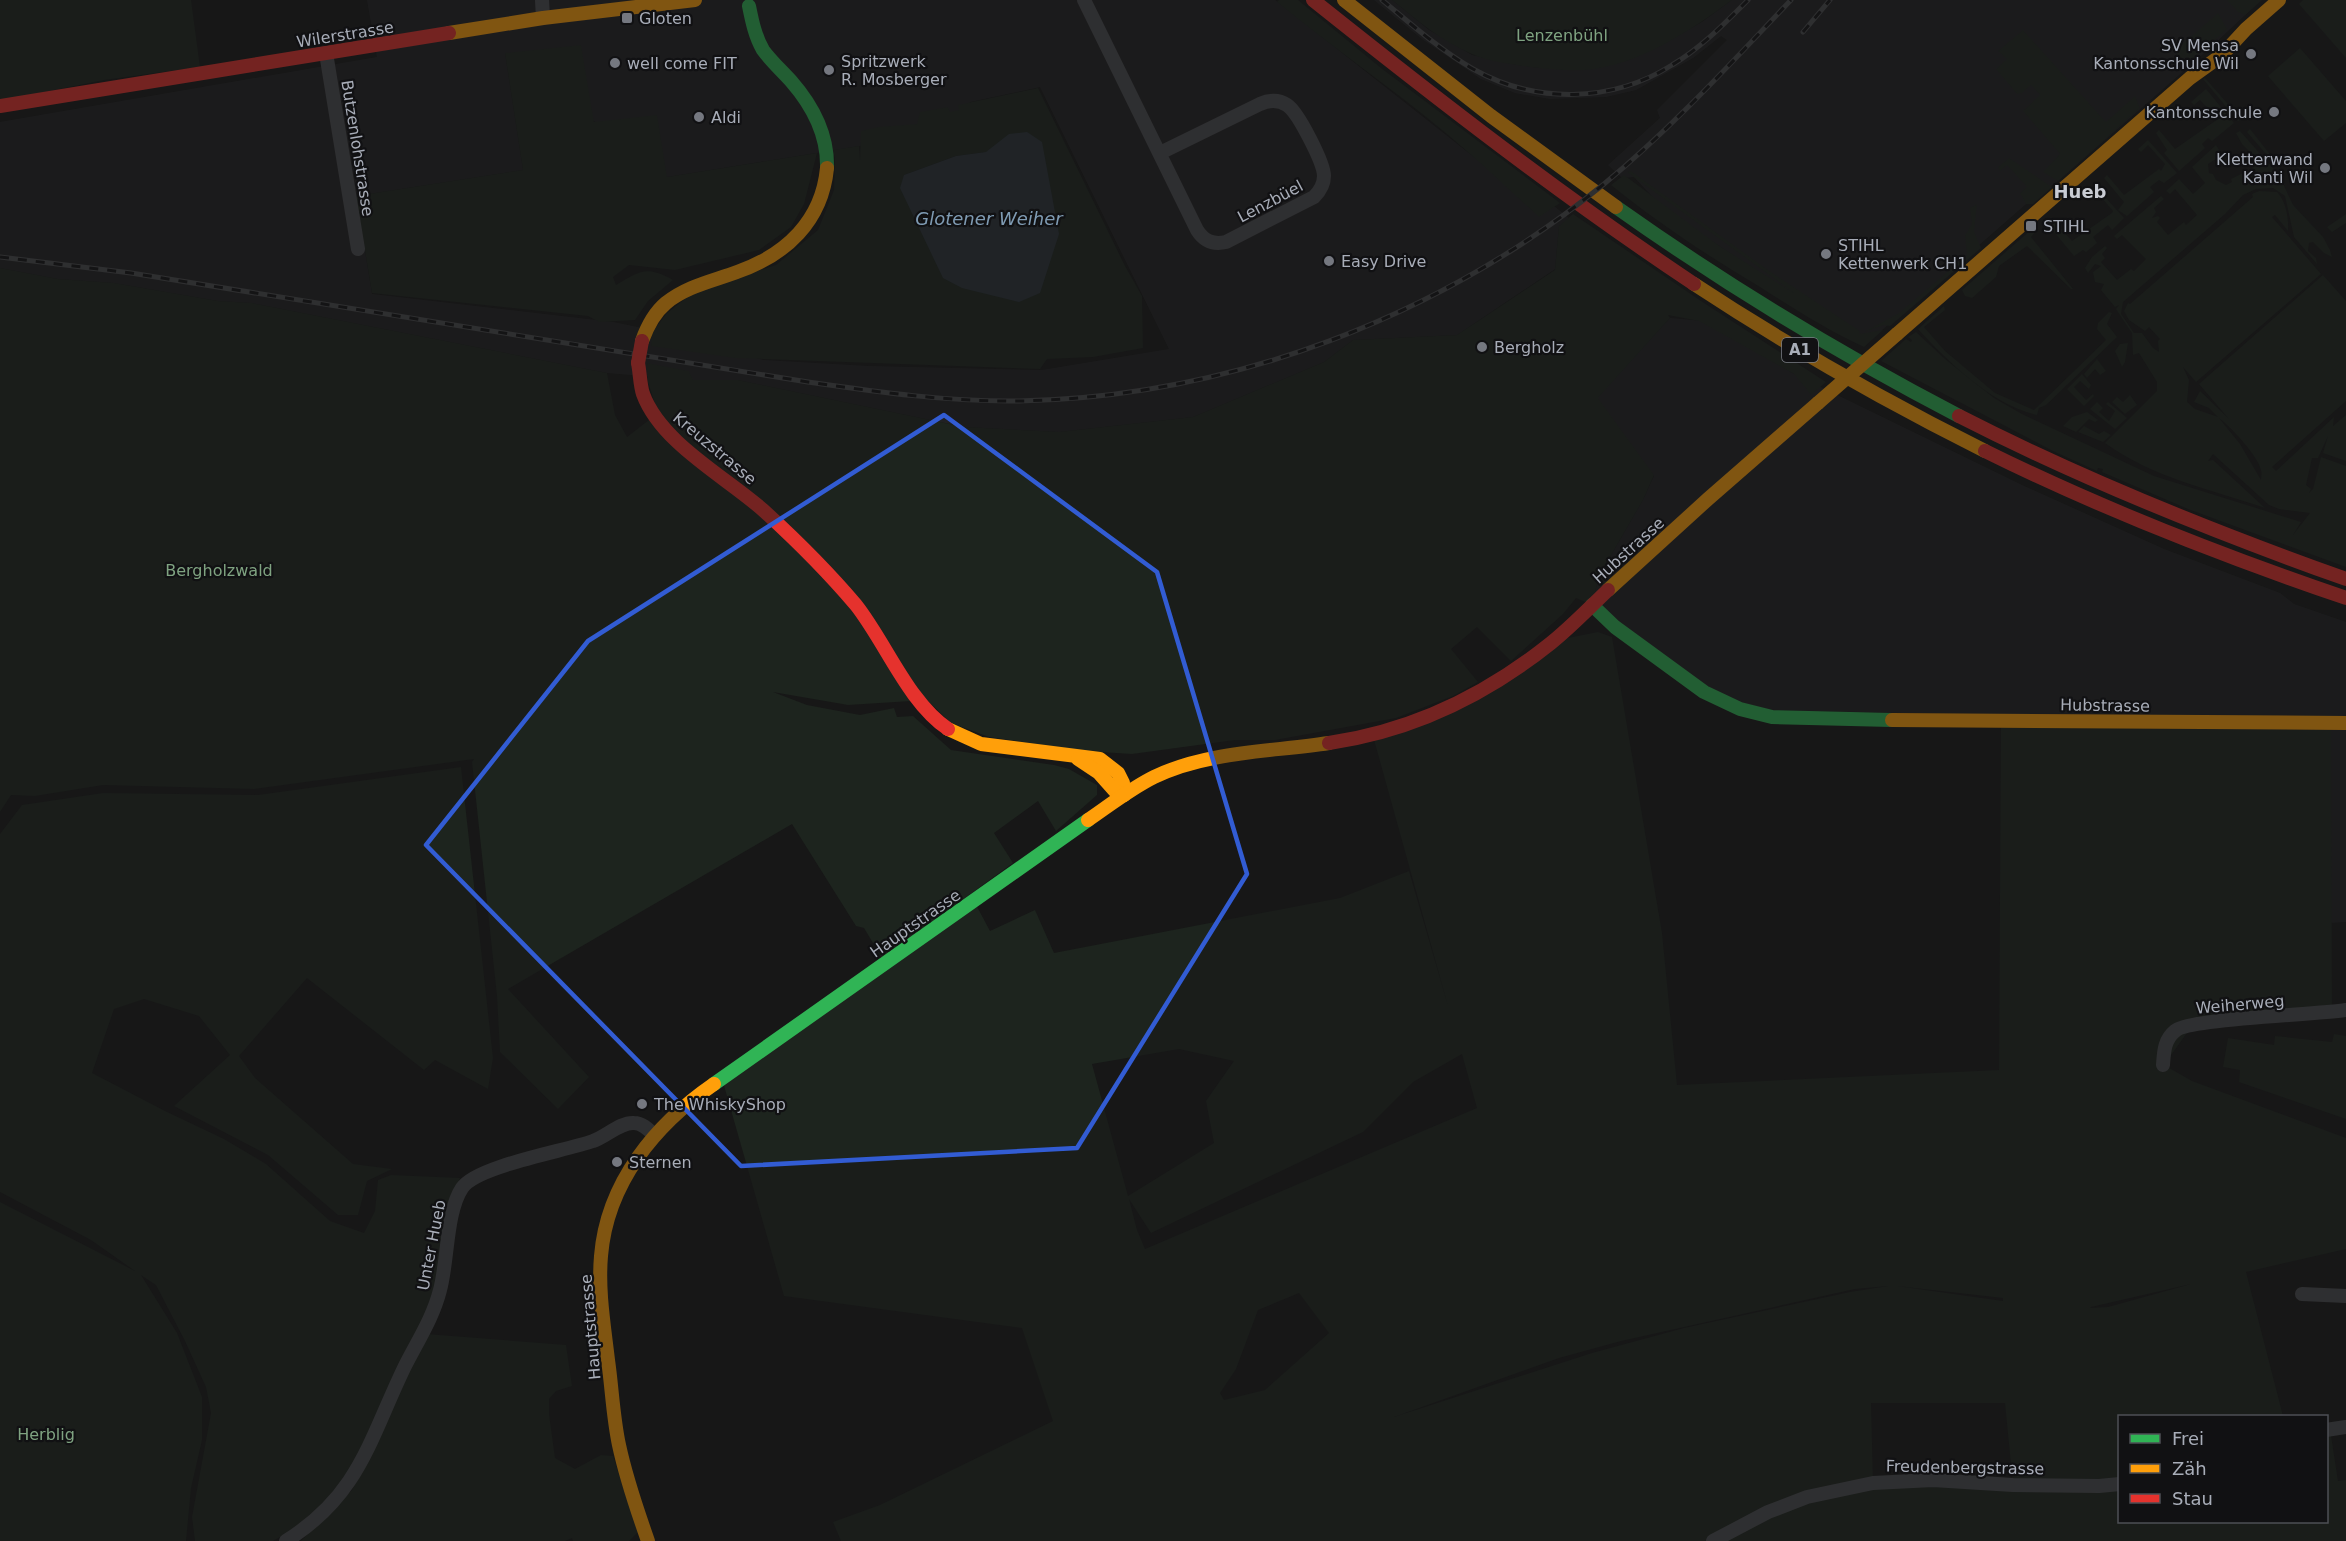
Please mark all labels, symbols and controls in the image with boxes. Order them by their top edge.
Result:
place label: Gloten [639,9,692,28]
marker: Gloten [620,11,634,25]
street label: Wilerstrasse [295,17,395,52]
park label: Lenzenbühl [1516,26,1608,45]
place label: SV Mensa Kantonsschule Wil [2093,36,2239,73]
marker: SV Mensa Kantonsschule Wil [2244,47,2258,61]
place label: Spritzwerk R. Mosberger [841,52,947,89]
place label: well come FIT [627,54,737,73]
marker: well come FIT [608,56,622,70]
marker: Spritzwerk R. Mosberger [822,63,836,77]
street label: Butzenlohstrasse [337,79,378,218]
place label: Kantonsschule [2146,103,2262,122]
marker: Kantonsschule [2267,105,2281,119]
place label: Aldi [711,108,741,127]
marker: Aldi [692,110,706,124]
place label: Kletterwand Kanti Wil [2216,150,2313,187]
marker: Kletterwand Kanti Wil [2318,161,2332,175]
street label: Lenzbüel [1234,176,1306,227]
district label: Hueb [2054,181,2107,202]
water label: Glotener Weiher [915,208,1064,229]
place label: STIHL [2043,217,2089,236]
marker: STIHL [2024,219,2038,233]
place label: STIHL Kettenwerk CH1 [1838,236,1967,273]
marker: STIHL Kettenwerk CH1 [1819,247,1833,261]
place label: Easy Drive [1341,252,1426,271]
marker: Easy Drive [1322,254,1336,268]
place label: Bergholz [1494,338,1564,357]
road number: A1 [1782,338,1818,362]
marker: Bergholz [1475,340,1489,354]
street label: Kreuzstrasse [669,408,760,489]
street label: Hubstrasse [1589,513,1668,587]
park label: Bergholzwald [165,561,273,580]
street label: Hubstrasse [2060,695,2150,716]
street label: Hauptstrasse [866,885,964,962]
street label: Weiherweg [2195,991,2285,1018]
place label: The WhiskyShop [653,1095,786,1114]
marker: The WhiskyShop [635,1097,649,1111]
place label: Sternen [629,1153,692,1172]
marker: Sternen [610,1155,624,1169]
street label: Unter Hueb [413,1198,450,1292]
street label: Hauptstrasse [576,1273,605,1381]
legend [2118,1415,2328,1523]
park label: Herblig [17,1425,75,1444]
text: Frei [2172,1428,2204,1449]
street label: Freudenbergstrasse [1886,1457,2044,1478]
text: Zäh [2172,1458,2207,1479]
text: Stau [2172,1488,2213,1509]

